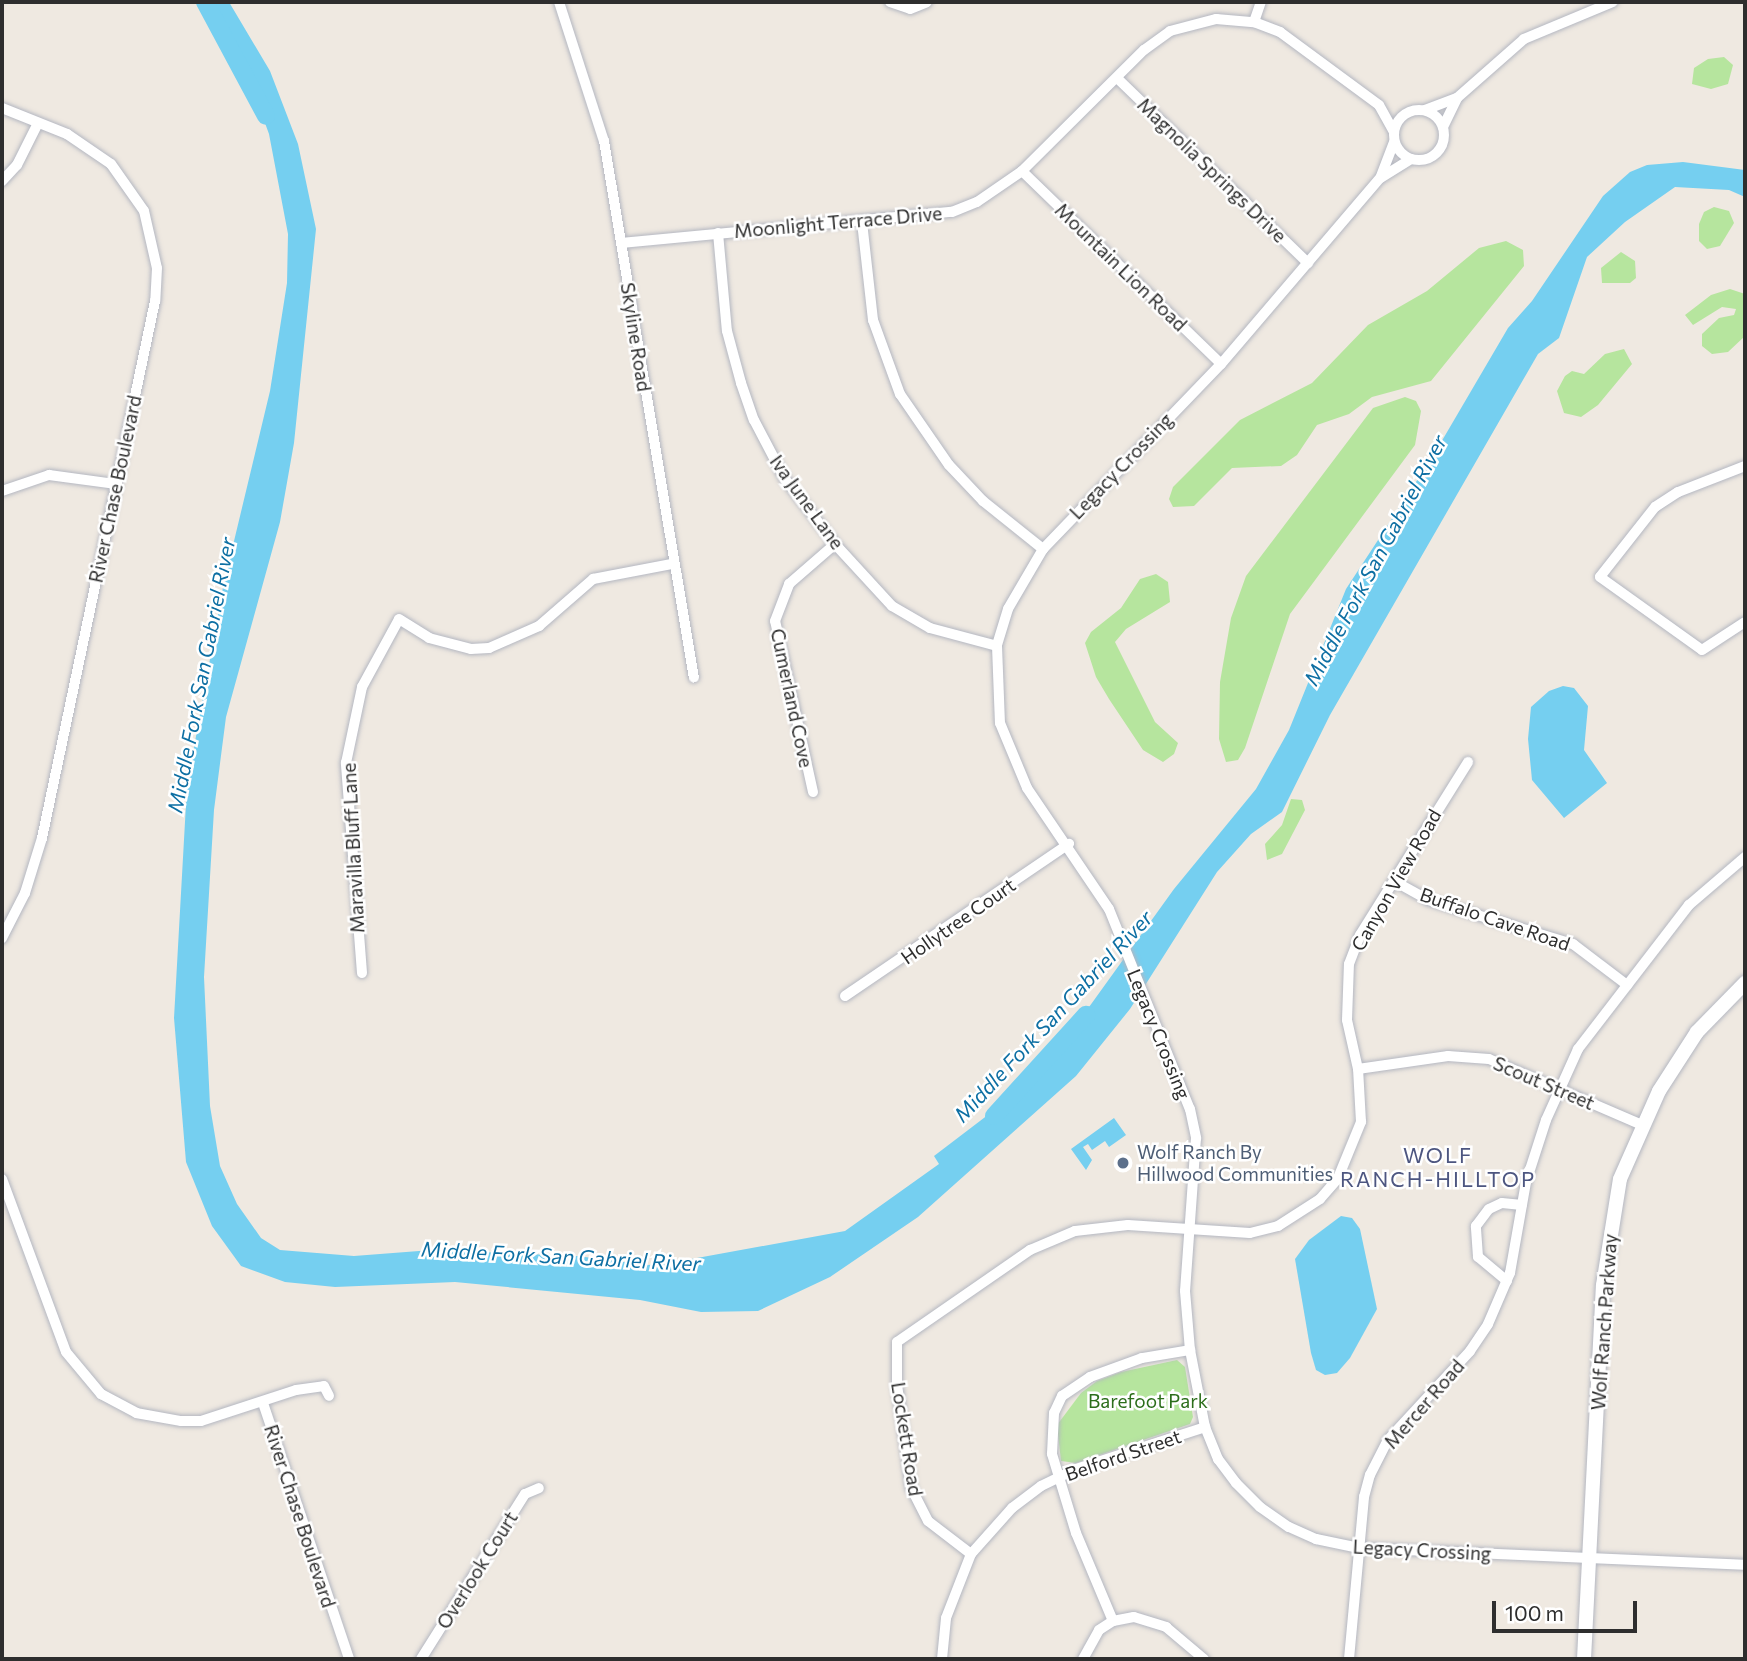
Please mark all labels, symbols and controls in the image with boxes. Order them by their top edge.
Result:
street label: Magnolia Springs Drive [1133,93,1291,247]
street label: Mountain Lion Road [1050,198,1192,336]
street label: Moonlight Terrace Drive [733,202,943,242]
street label: Skyline Road [616,281,656,393]
street label: River Chase Boulevard [84,393,146,585]
street label: Legacy Crossing [1065,408,1177,524]
water label: Middle Fork San Gabriel River [1298,430,1452,690]
street label: Iva June Lane [765,450,849,554]
water label: Middle Fork San Gabriel River [162,535,240,815]
street label: Cumerland Cove [766,626,818,770]
street label: Maravilla Bluff Lane [337,762,369,934]
street label: Canyon View Road [1346,805,1446,955]
street label: Hollytree Court [897,873,1019,969]
street label: Buffalo Cave Road [1417,883,1573,955]
water label: Middle Fork San Gabriel River [948,905,1158,1127]
street label: Legacy Crossing [1122,965,1196,1103]
street label: Scout Street [1490,1051,1598,1115]
place label: Wolf Ranch By Hillwood Communities [1137,1141,1333,1185]
district label: WOLF RANCH-HILLTOP [1342,1142,1534,1192]
marker: Wolf Ranch By Hillwood Communities [1115,1155,1131,1171]
street label: Wolf Ranch Parkway [1586,1233,1622,1411]
water label: Middle Fork San Gabriel River [421,1236,701,1276]
street label: Mercer Road [1379,1355,1469,1453]
street label: Lockett Road [887,1380,927,1498]
park label: Barefoot Park [1088,1390,1208,1412]
street label: River Chase Boulevard [260,1422,340,1610]
street label: Belford Street [1062,1425,1184,1485]
street label: Overlook Court [432,1507,522,1633]
street label: Legacy Crossing [1352,1535,1492,1565]
scale bar [1495,1588,1640,1632]
text: 100 m [1505,1600,1564,1625]

